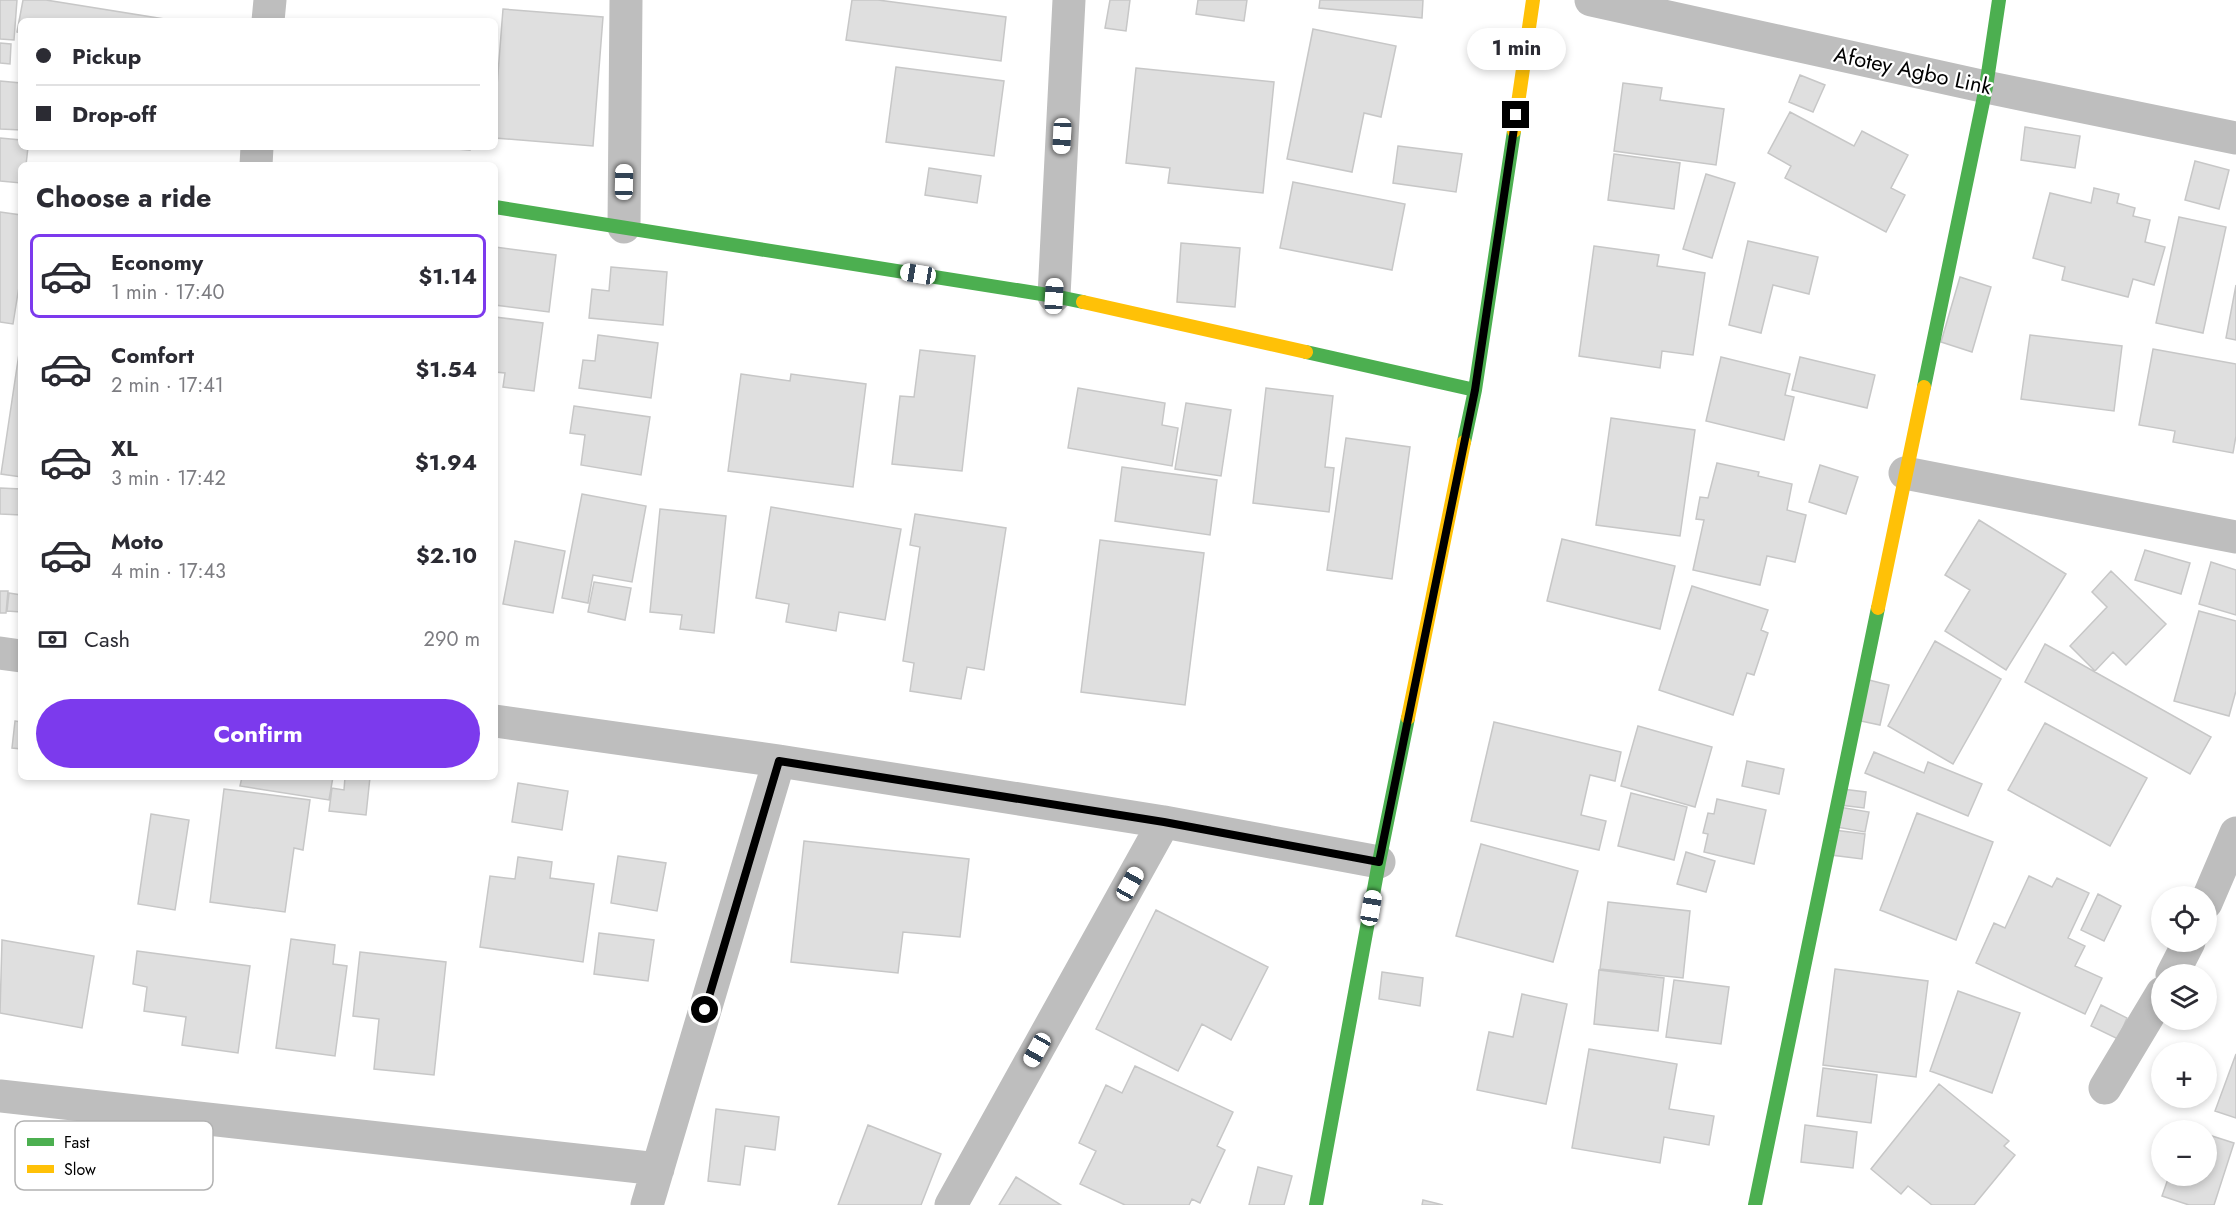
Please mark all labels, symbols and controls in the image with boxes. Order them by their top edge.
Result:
callout: 1 min [1466,28,1565,70]
text: 1 min [1492,34,1541,63]
street label: Afotey Agbo Link [1831,38,1995,102]
text: Pickup [72,40,141,72]
text: Drop-off [72,98,156,130]
route end [1502,101,1529,128]
car [1052,118,1072,154]
car [615,164,633,200]
text: Choose a ride [36,178,211,217]
text: Economy [111,246,203,278]
icon: car [39,249,93,303]
text: $1.14 [418,260,477,292]
car [899,262,937,286]
text: 1 min · 17:40 [111,278,224,307]
car [1044,278,1064,314]
text: Comfort [111,339,194,371]
icon: car [39,342,93,396]
text: $1.54 [415,353,477,385]
text: 2 min · 17:41 [111,371,224,400]
text: XL [111,432,138,464]
icon: car [39,435,93,489]
text: $1.94 [415,446,477,478]
text: 3 min · 17:42 [111,464,226,493]
text: Moto [111,525,164,557]
icon: car [39,528,93,582]
text: $2.10 [416,539,477,571]
text: 4 min · 17:43 [111,557,226,586]
icon: cash [36,623,69,656]
text: Cash [84,623,130,655]
text: 290 m [424,625,480,654]
button: Confirm [36,699,480,768]
car [1113,864,1147,904]
map controls [2151,886,2217,1186]
button: locate [2151,886,2217,952]
car [1359,889,1383,927]
button: layers [2151,964,2217,1030]
route start [691,996,718,1023]
car [1020,1030,1054,1070]
button: + [2151,1042,2217,1108]
button: − [2151,1120,2217,1186]
legend [15,1121,213,1190]
text: Fast [64,1131,90,1154]
text: Slow [64,1158,96,1181]

